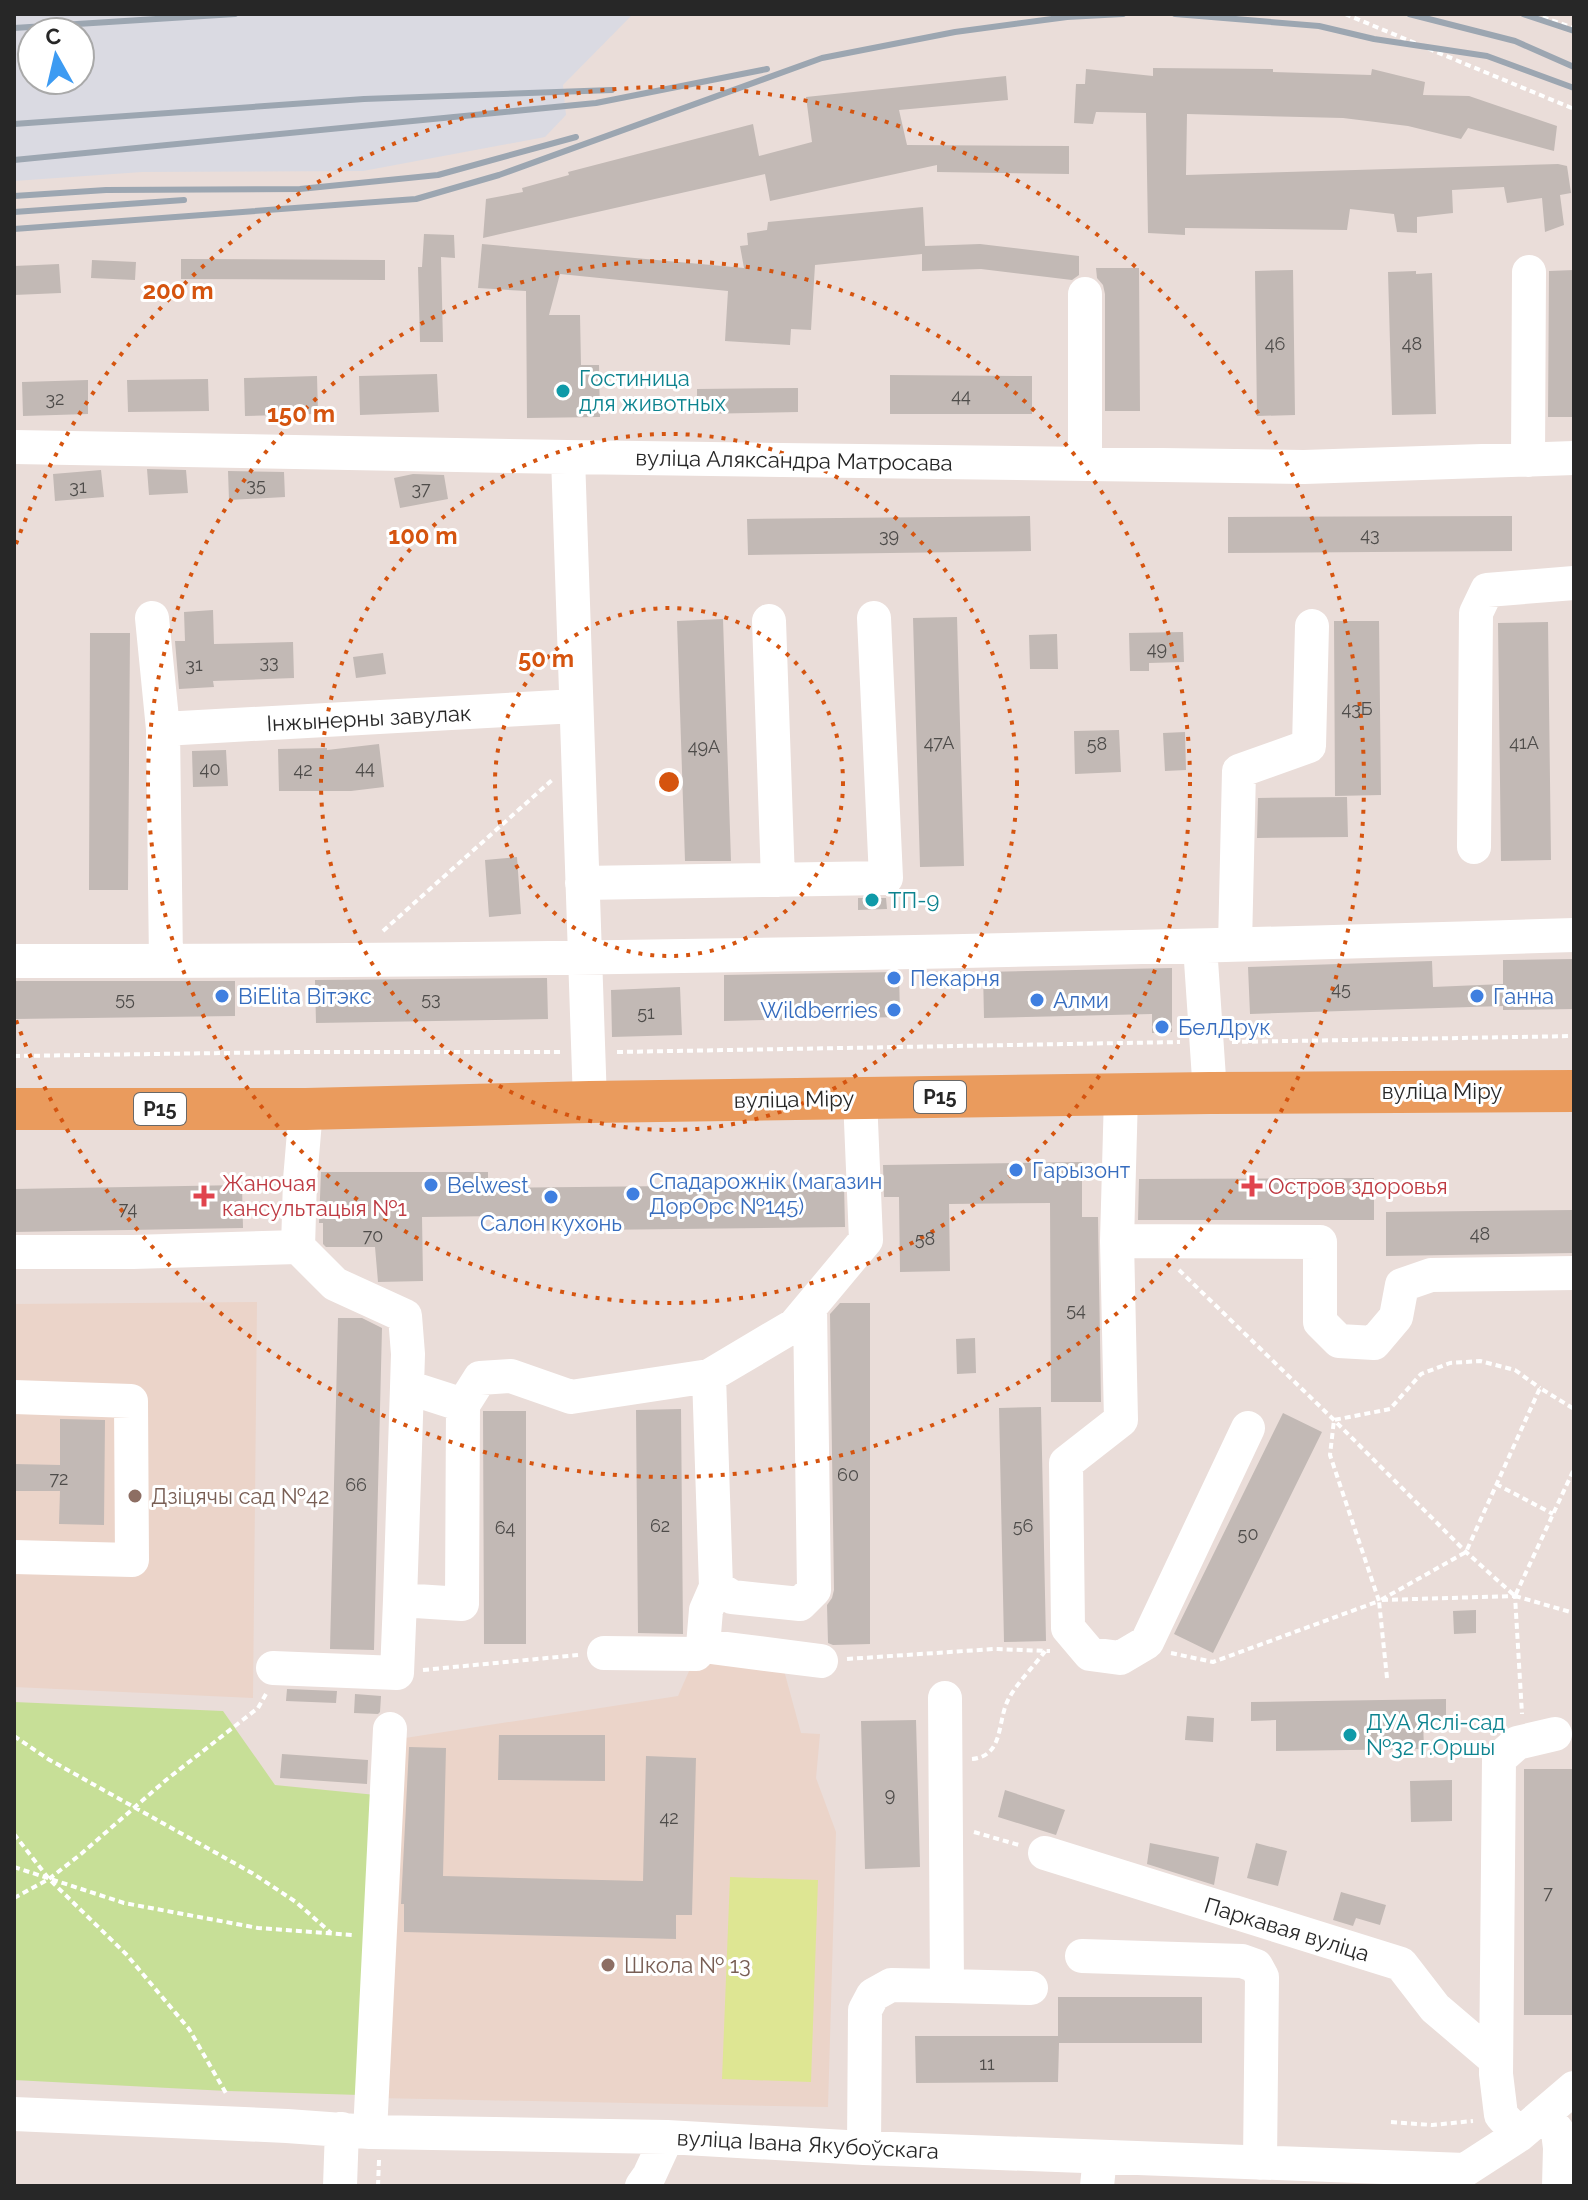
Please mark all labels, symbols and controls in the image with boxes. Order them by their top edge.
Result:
north arrow [16,16,96,96]
text: С [44,22,62,50]
text: 200 m [142,276,214,305]
house number: 46 [1265,333,1285,354]
house number: 48 [1402,333,1422,354]
place label: Гостиница для животных [579,365,726,416]
marker: Гостиница для животных [554,382,572,400]
house number: 44 [951,385,971,406]
house number: 32 [46,388,65,409]
text: 150 m [267,399,335,428]
street label: вуліца Аляксандра Матросава [635,444,953,476]
house number: 35 [246,474,266,495]
house number: 31 [69,476,87,497]
house number: 37 [411,478,431,499]
text: 100 m [388,521,458,550]
house number: 43 [1360,524,1380,545]
house number: 39 [879,525,899,546]
house number: 49 [1147,638,1167,659]
text: 50 m [518,644,574,673]
house number: 33 [259,651,279,672]
house number: 31 [185,654,203,675]
house number: 43Б [1341,698,1373,719]
street label: Інжынерны завулак [266,700,472,736]
house number: 47А [924,732,954,753]
house number: 41А [1509,732,1539,753]
house number: 58 [1087,733,1107,754]
house number: 49А [688,736,720,757]
house number: 44 [355,757,375,778]
house number: 40 [200,758,220,779]
house number: 42 [293,759,313,780]
centre of rings [655,768,683,796]
place label: ТП-9 [888,887,939,913]
marker: ТП-9 [863,891,881,909]
place label: Пекарня [910,965,1000,991]
marker: Пекарня [885,969,903,987]
house number: 45 [1331,978,1351,999]
place label: ВiElita Вітэкс [238,983,372,1009]
place label: Ганна [1493,983,1554,1009]
marker: ВiElita Вітэкс [213,987,231,1005]
place label: Алми [1053,987,1109,1013]
marker: Ганна [1468,987,1486,1005]
house number: 55 [115,988,135,1009]
house number: 53 [421,988,441,1009]
marker: Алми [1028,991,1046,1009]
place label: Wildberries [760,997,878,1023]
marker: Wildberries [885,1001,903,1019]
house number: 51 [637,1002,655,1023]
place label: БелДрук [1178,1014,1271,1040]
marker: БелДрук [1153,1018,1171,1036]
street label: вуліца Міру [1382,1078,1502,1104]
road number: Р15 [914,1081,966,1113]
street label: вуліца Міру [734,1085,855,1113]
road number: Р15 [134,1093,186,1125]
place label: Гарызонт [1032,1157,1131,1183]
marker: Гарызонт [1007,1161,1025,1179]
place label: Спадарожнік (магазин ДорОрс №145) [649,1168,882,1219]
place label: Жаночая кансультацыя №1 [222,1170,407,1221]
place label: Belwest [447,1172,529,1198]
place label: Остров здоровья [1268,1173,1448,1199]
marker: Belwest [422,1176,440,1194]
marker: Остров здоровья [1243,1177,1261,1195]
marker: Жаночая кансультацыя №1 [193,1185,215,1207]
marker: Спадарожнік (магазин ДорОрс №145) [624,1185,642,1203]
marker: Салон кухонь [542,1188,560,1206]
house number: 74 [119,1198,137,1219]
place label: Салон кухонь [480,1210,622,1236]
house number: 48 [1470,1223,1490,1244]
house number: 70 [363,1225,383,1246]
house number: 58 [915,1228,935,1249]
house number: 54 [1066,1299,1086,1320]
house number: 60 [837,1464,859,1485]
house number: 72 [49,1468,69,1489]
house number: 66 [345,1474,367,1495]
place label: Дзіцячы сад №42 [151,1483,329,1509]
marker: Дзіцячы сад №42 [126,1487,144,1505]
house number: 62 [650,1515,670,1536]
house number: 56 [1013,1515,1033,1536]
house number: 64 [495,1517,516,1538]
house number: 50 [1238,1523,1258,1544]
place label: ДУА Яслі-сад №32 г.Оршы [1366,1709,1506,1760]
marker: ДУА Яслі-сад №32 г.Оршы [1341,1726,1359,1744]
house number: 9 [885,1784,895,1805]
house number: 42 [659,1807,679,1828]
house number: 7 [1543,1882,1553,1903]
street label: Паркавая вуліца [1201,1892,1373,1966]
place label: Школа № 13 [624,1952,751,1978]
marker: Школа № 13 [599,1956,617,1974]
house number: 11 [979,2053,995,2074]
street label: вуліца Івана Якубоўскага [676,2124,940,2164]

